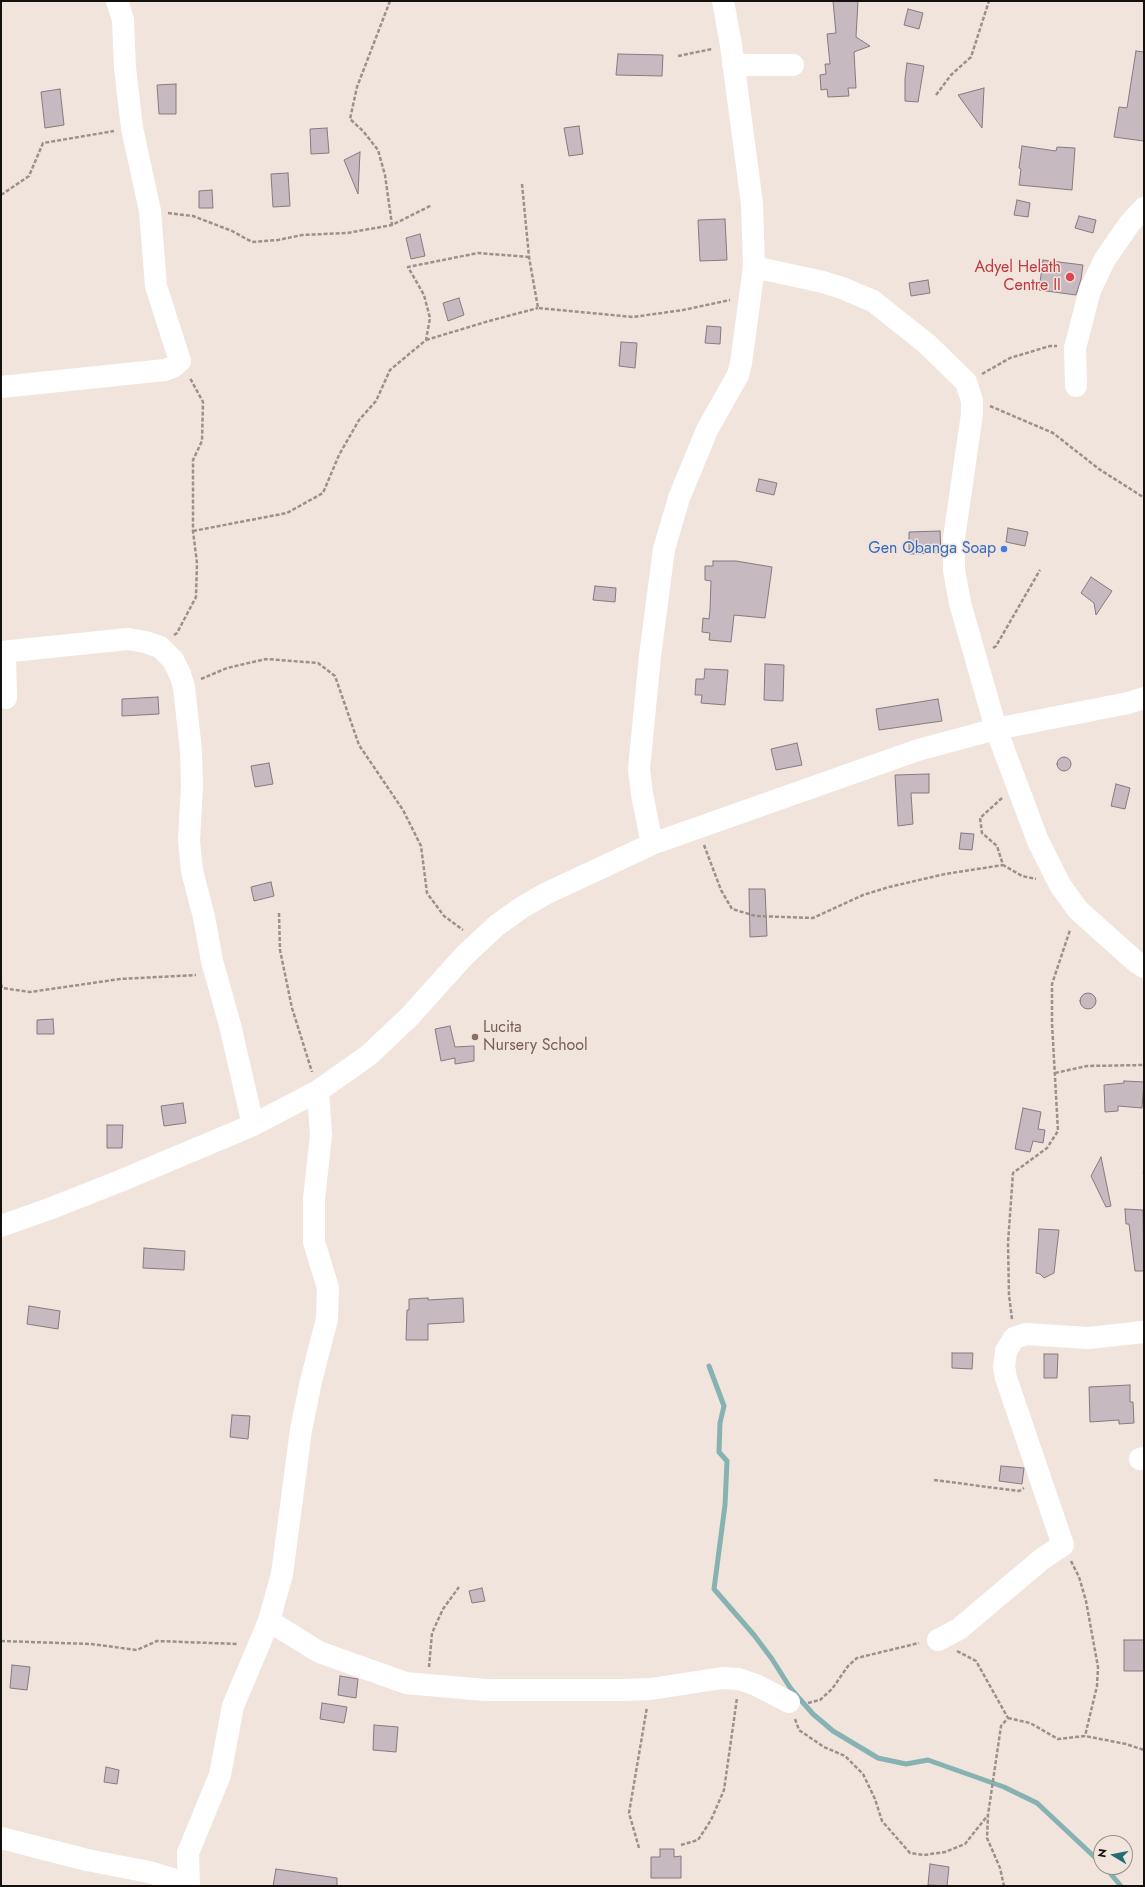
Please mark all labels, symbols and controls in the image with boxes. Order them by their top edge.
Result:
place label: Adyel Helath Centre II [975,258,1061,296]
marker: Adyel Helath Centre II [1064,271,1076,283]
place label: Gen Obanga Soap [868,539,996,559]
marker: Gen Obanga Soap [999,544,1009,554]
place label: Lucita Nursery School [483,1018,588,1056]
marker: Lucita Nursery School [470,1032,480,1042]
north arrow [1093,1835,1133,1875]
text: N [1094,1847,1111,1859]

